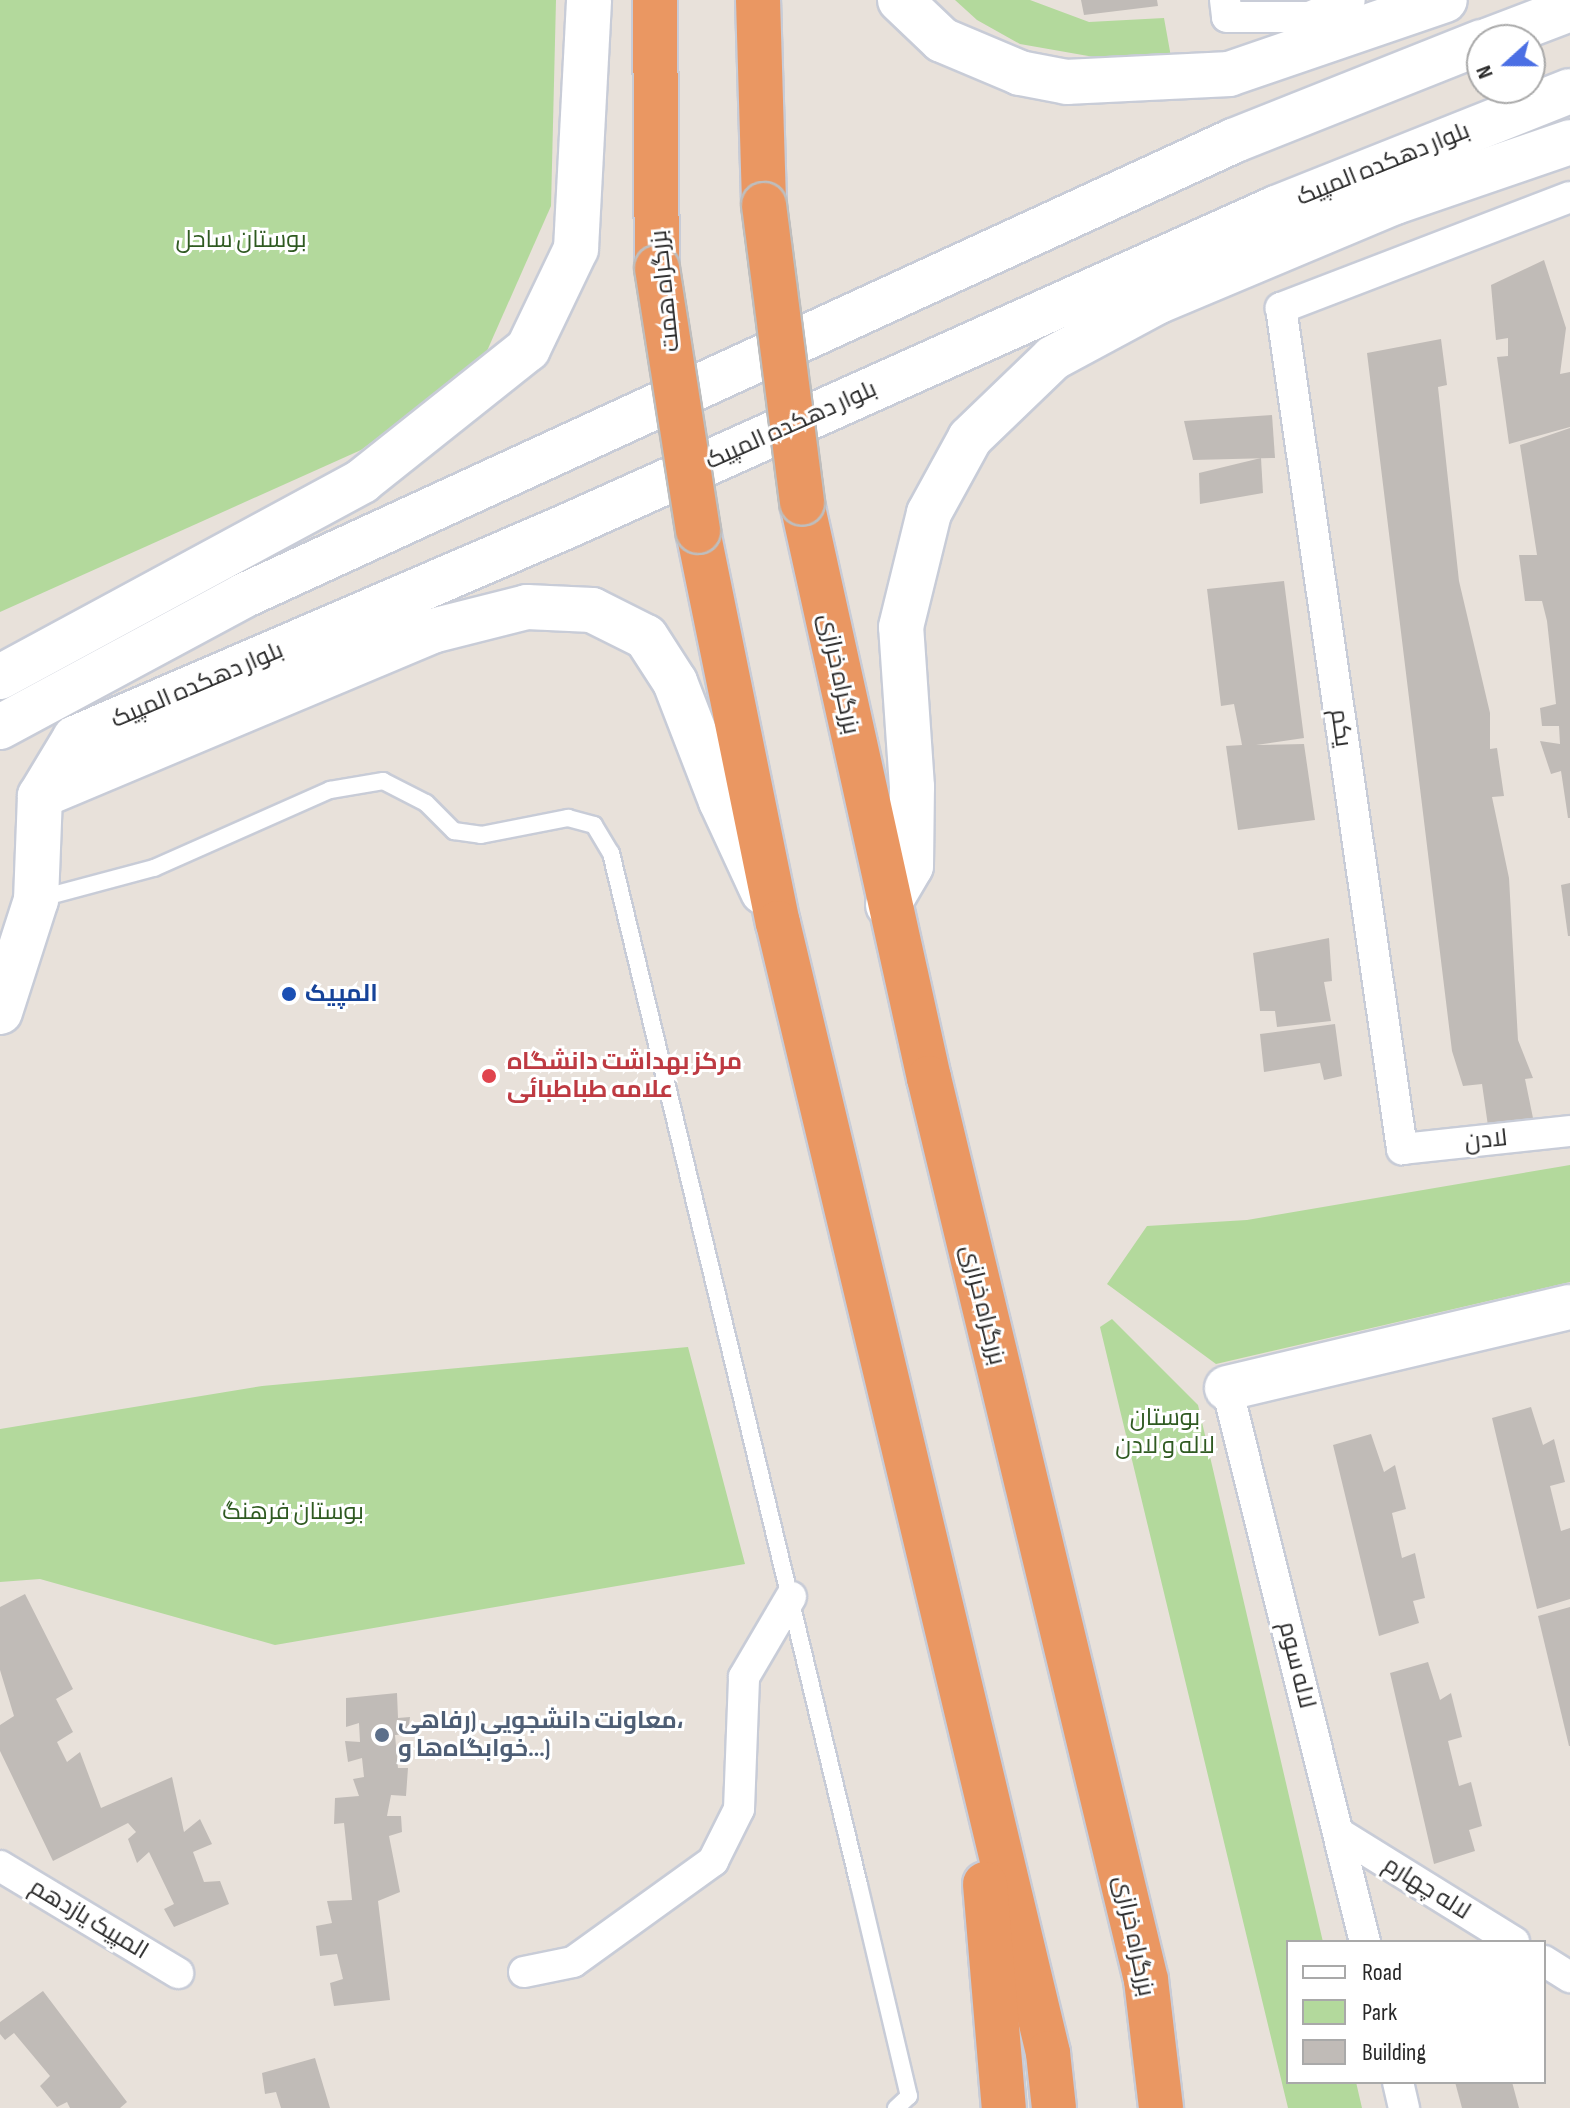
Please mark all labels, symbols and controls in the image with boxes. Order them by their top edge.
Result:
north arrow [1466,24,1546,104]
text: N [1470,62,1500,82]
street label: بلوار دهکده المپیک [1292,116,1474,212]
park label: بوستان ساحل [175,226,307,254]
street label: بزرگراه همت [644,229,686,353]
street label: بلوار دهکده المپیک [701,374,881,476]
street label: بزرگراه خرازی [812,611,866,737]
street label: بلوار دهکده المپیک [107,636,287,734]
street label: یکم [1324,707,1358,749]
place label: المپیک [305,980,378,1008]
marker: المپیک [280,985,298,1003]
place label: مرکز بهداشت دانشگاه علامه طباطبائی [507,1048,742,1104]
marker: مرکز بهداشت دانشگاه علامه طباطبائی [478,1065,500,1087]
street label: لادن [1463,1123,1509,1157]
street label: بزرگراه خرازی [954,1242,1012,1368]
park label: بوستان لاله و لادن [1115,1404,1215,1460]
park label: بوستان فرهنگ [222,1498,364,1526]
street label: لاله سوم [1272,1619,1322,1711]
place label: معاونت دانشجویی (رفاهی، خوابگاه‌ها و...) [398,1707,683,1763]
marker: معاونت دانشجویی (رفاهی، خوابگاه‌ها و...) [373,1726,391,1744]
street label: لاله چهارم [1378,1850,1476,1926]
street label: المپیک یازدهم [25,1872,153,1966]
street label: بزرگراه خرازی [1107,1873,1161,1999]
legend [1286,1940,1546,2084]
text: Road [1362,1958,1402,1987]
text: Park [1362,1998,1397,2027]
text: Building [1362,2038,1426,2067]

